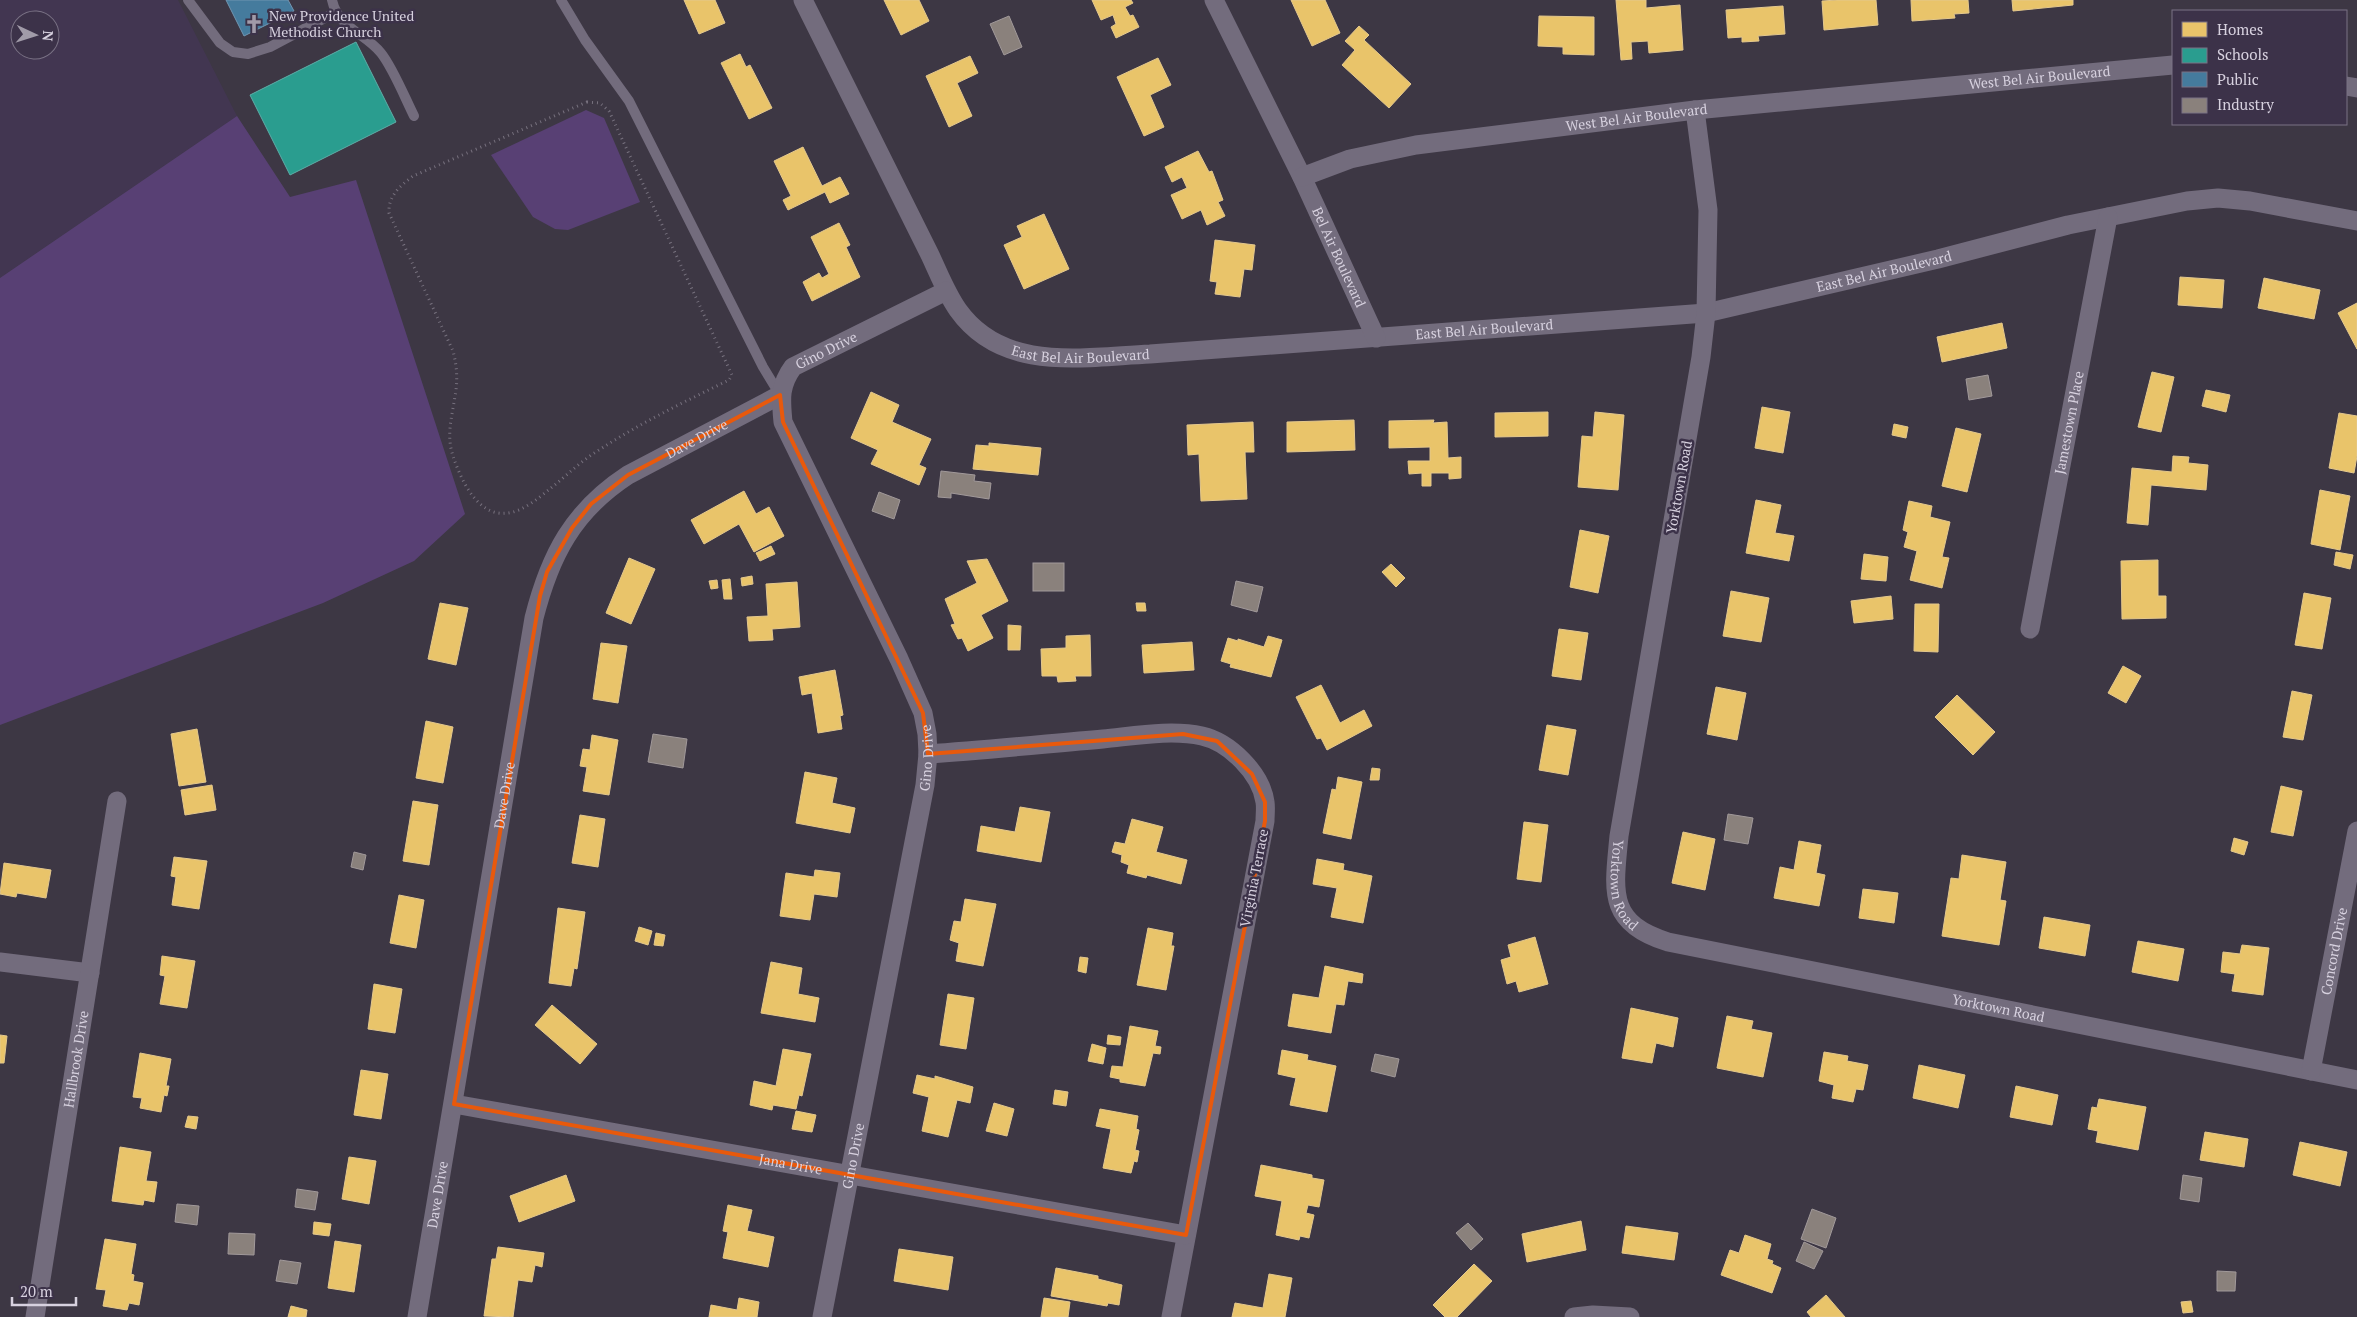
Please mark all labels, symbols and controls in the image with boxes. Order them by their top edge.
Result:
place label: New Providence United Methodist Church [269,6,414,41]
north arrow [10,10,60,60]
legend [2172,10,2347,125]
church icon: New Providence United Methodist Church [243,13,265,35]
text: Homes [2217,19,2263,39]
text: N [39,30,58,42]
text: Schools [2217,44,2268,64]
street label: West Bel Air Boulevard [1968,61,2111,93]
text: Public [2217,69,2259,89]
text: Industry [2217,94,2274,114]
street label: West Bel Air Boulevard [1565,99,1708,135]
street label: Bel Air Boulevard [1308,204,1371,310]
street label: East Bel Air Boulevard [1814,246,1954,296]
street label: East Bel Air Boulevard [1415,314,1554,343]
street label: Gino Drive [792,327,860,373]
street label: East Bel Air Boulevard [1009,340,1150,367]
street label: Jamestown Place [2049,369,2088,476]
street label: Dave Drive [662,414,731,463]
street label: Yorktown Road [1661,439,1696,535]
street label: Gino Drive [914,723,937,793]
street label: Dave Drive [489,760,519,830]
street label: Virginia Terrace [1235,827,1272,929]
street label: Yorktown Road [1607,839,1643,934]
street label: Concord Drive [2316,906,2351,996]
street label: Yorktown Road [1950,989,2047,1026]
street label: Hallbrook Drive [58,1009,93,1109]
street label: Gino Drive [837,1121,868,1190]
street label: Jana Drive [758,1149,824,1179]
street label: Dave Drive [422,1160,452,1230]
scale bar [12,1274,76,1306]
text: 20 m [20,1281,53,1301]

